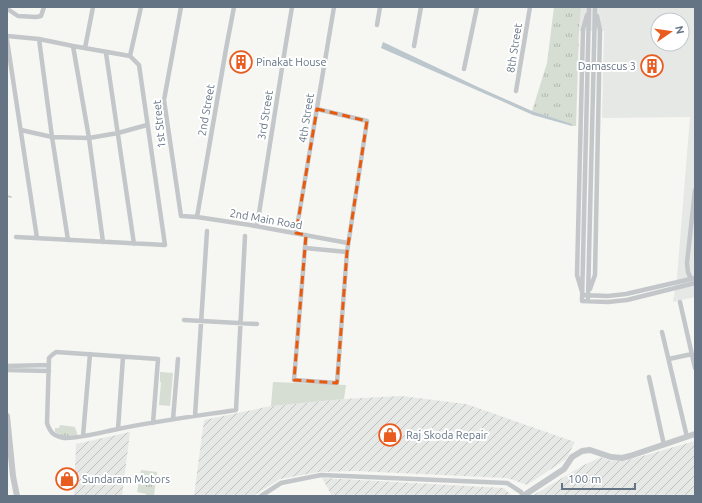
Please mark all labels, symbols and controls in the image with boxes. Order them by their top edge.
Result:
north arrow [650,12,690,52]
street label: 8th Street [504,22,524,74]
text: N [673,24,687,35]
building icon: Pinakat House [228,49,254,75]
building icon: Damascus 3 [639,53,665,79]
place label: Pinakat House [256,56,326,68]
place label: Damascus 3 [578,60,636,72]
street label: 2nd Street [196,83,217,137]
street label: 3rd Street [255,89,275,141]
street label: 4th Street [296,92,316,144]
street label: 1st Street [150,99,168,149]
street label: 2nd Main Road [229,207,303,231]
shop icon: Raj Skoda Repair [377,422,403,448]
place label: Raj Skoda Repair [406,429,488,441]
scale bar [562,465,635,491]
shop icon: Sundaram Motors [54,466,80,492]
text: 100 m [568,472,601,485]
place label: Sundaram Motors [82,473,170,485]

